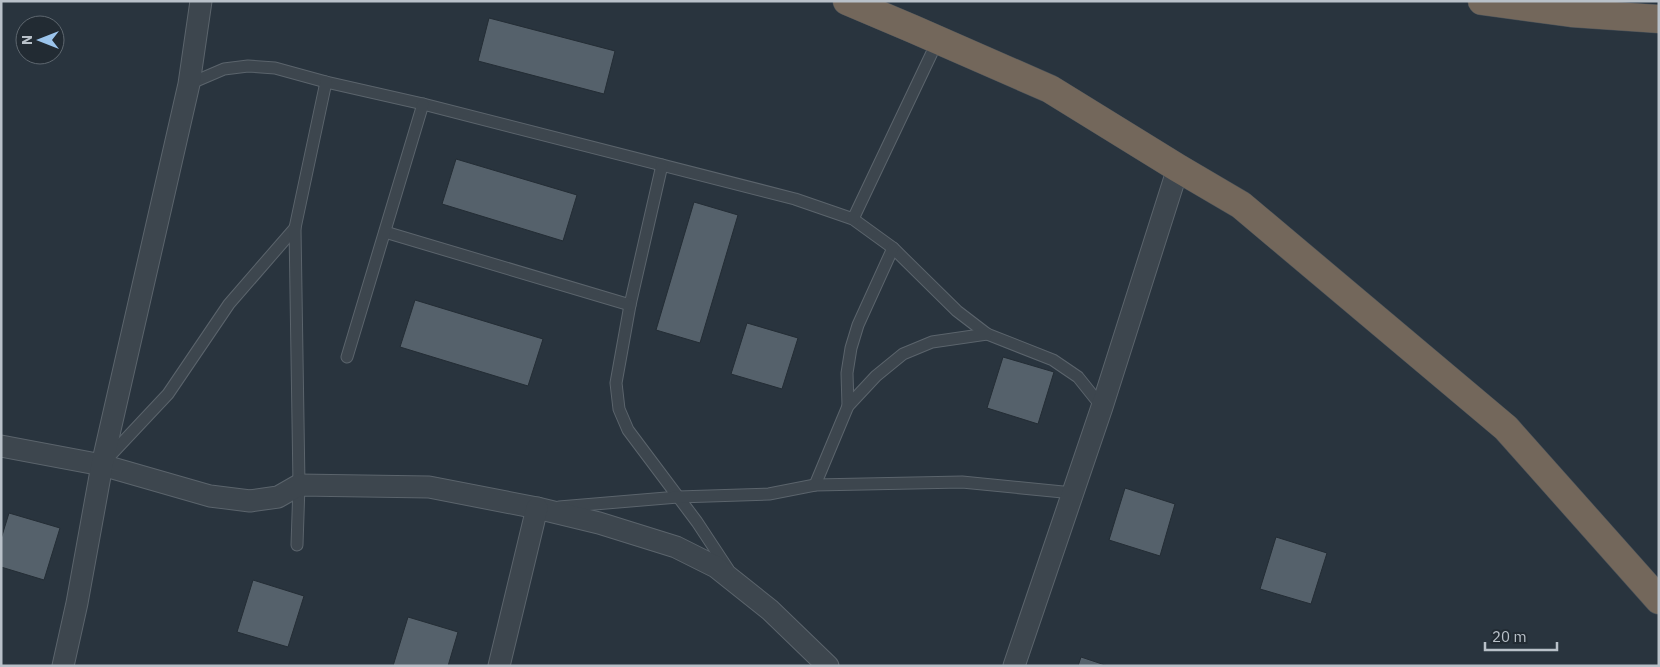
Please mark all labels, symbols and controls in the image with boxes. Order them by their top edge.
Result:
north arrow [15,15,65,65]
text: N [18,35,36,45]
scale bar [1485,620,1558,652]
text: 20 m [1492,627,1527,646]

